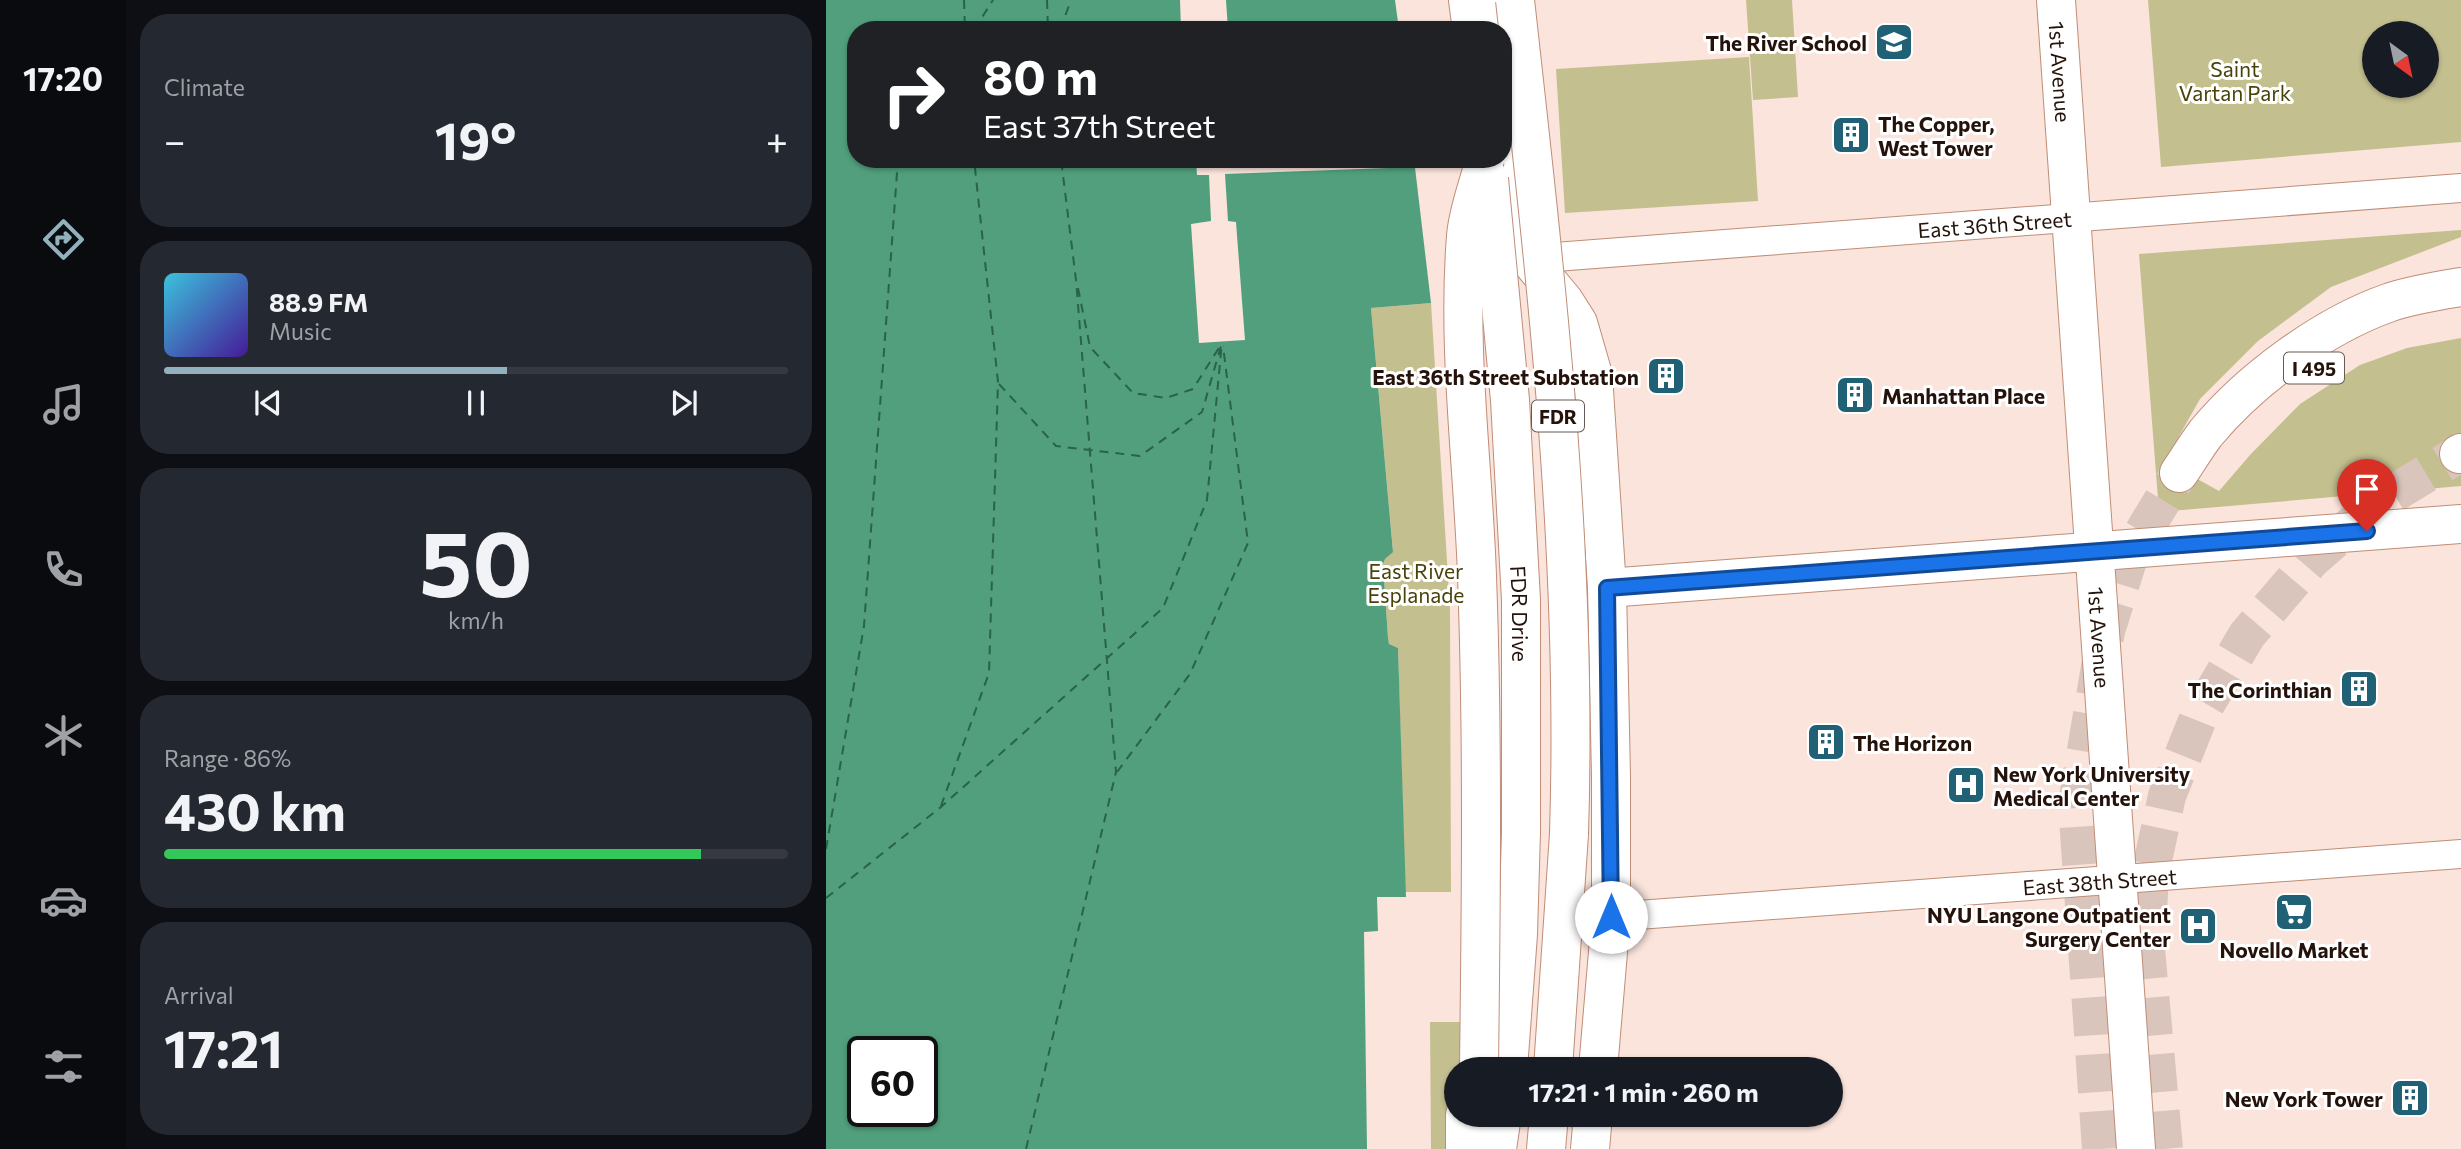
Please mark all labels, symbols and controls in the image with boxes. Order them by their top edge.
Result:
street label: 1st Avenue [2045,20,2077,123]
school or university icon: The River School [1873,21,1915,63]
north arrow [2362,21,2440,98]
map controls [2362,21,2439,98]
place label: The River School [1705,30,1867,55]
text: 80 m [983,45,1098,105]
icon: right [868,49,959,140]
park label: Saint Vartan Park [2179,56,2291,105]
text: 17:20 [23,58,103,98]
text: Climate [164,73,245,101]
text: East 37th Street [983,105,1216,145]
text: 19° [435,107,516,171]
place label: The Copper, West Tower [1878,111,1994,160]
building icon: The Copper, West Tower [1830,114,1872,156]
text: − [164,116,186,163]
text: + [766,116,788,163]
street label: East 36th Street [1917,205,2073,242]
icon: directions [39,215,88,264]
text: 88.9 FM [269,286,368,317]
text: Music [269,317,332,345]
road number: I 495 [2284,352,2344,384]
building icon: East 36th Street Substation [1645,355,1687,397]
place label: East 36th Street Substation [1372,364,1639,389]
building icon: Manhattan Place [1834,374,1876,416]
icon: music [39,380,88,429]
place label: Manhattan Place [1882,383,2045,408]
icon: previous [249,384,287,422]
icon: pause [457,384,495,422]
icon: next [665,384,703,422]
road number: FDR [1532,400,1584,432]
pin [2337,459,2397,531]
icon: arrive [2348,470,2386,508]
text: 50 [419,504,533,616]
icon: phone [39,545,88,594]
park label: East River Esplanade [1368,558,1464,607]
street label: FDR Drive [1507,565,1534,662]
street label: 1st Avenue [2084,586,2116,689]
text: km/h [448,606,504,634]
building icon: The Corinthian [2338,668,2380,710]
place label: The Corinthian [2188,677,2332,702]
icon: climate [39,711,88,760]
building icon: The Horizon [1805,721,1847,763]
place label: The Horizon [1853,730,1972,755]
text: Range · 86% [164,744,291,772]
place label: New York University Medical Center [1993,761,2191,810]
hospital icon: New York University Medical Center [1945,764,1987,806]
text: 430 km [164,778,346,842]
street label: East 38th Street [2022,863,2178,899]
icon: car [39,876,88,925]
position arrow [1574,880,1648,954]
supermarket icon: Novello Market [2273,891,2315,933]
place label: NYU Langone Outpatient Surgery Center [1927,902,2171,951]
hospital icon: NYU Langone Outpatient Surgery Center [2177,905,2219,947]
place label: Novello Market [2220,937,2369,962]
text: Arrival [164,981,234,1009]
text: 17:21 [164,1015,283,1079]
speed limit sign: 60 [847,1036,938,1127]
icon: filters [39,1042,88,1091]
text: 17:21 · 1 min · 260 m [1528,1076,1759,1107]
building icon: New York Tower [2389,1077,2431,1119]
place label: New York Tower [2225,1086,2383,1111]

